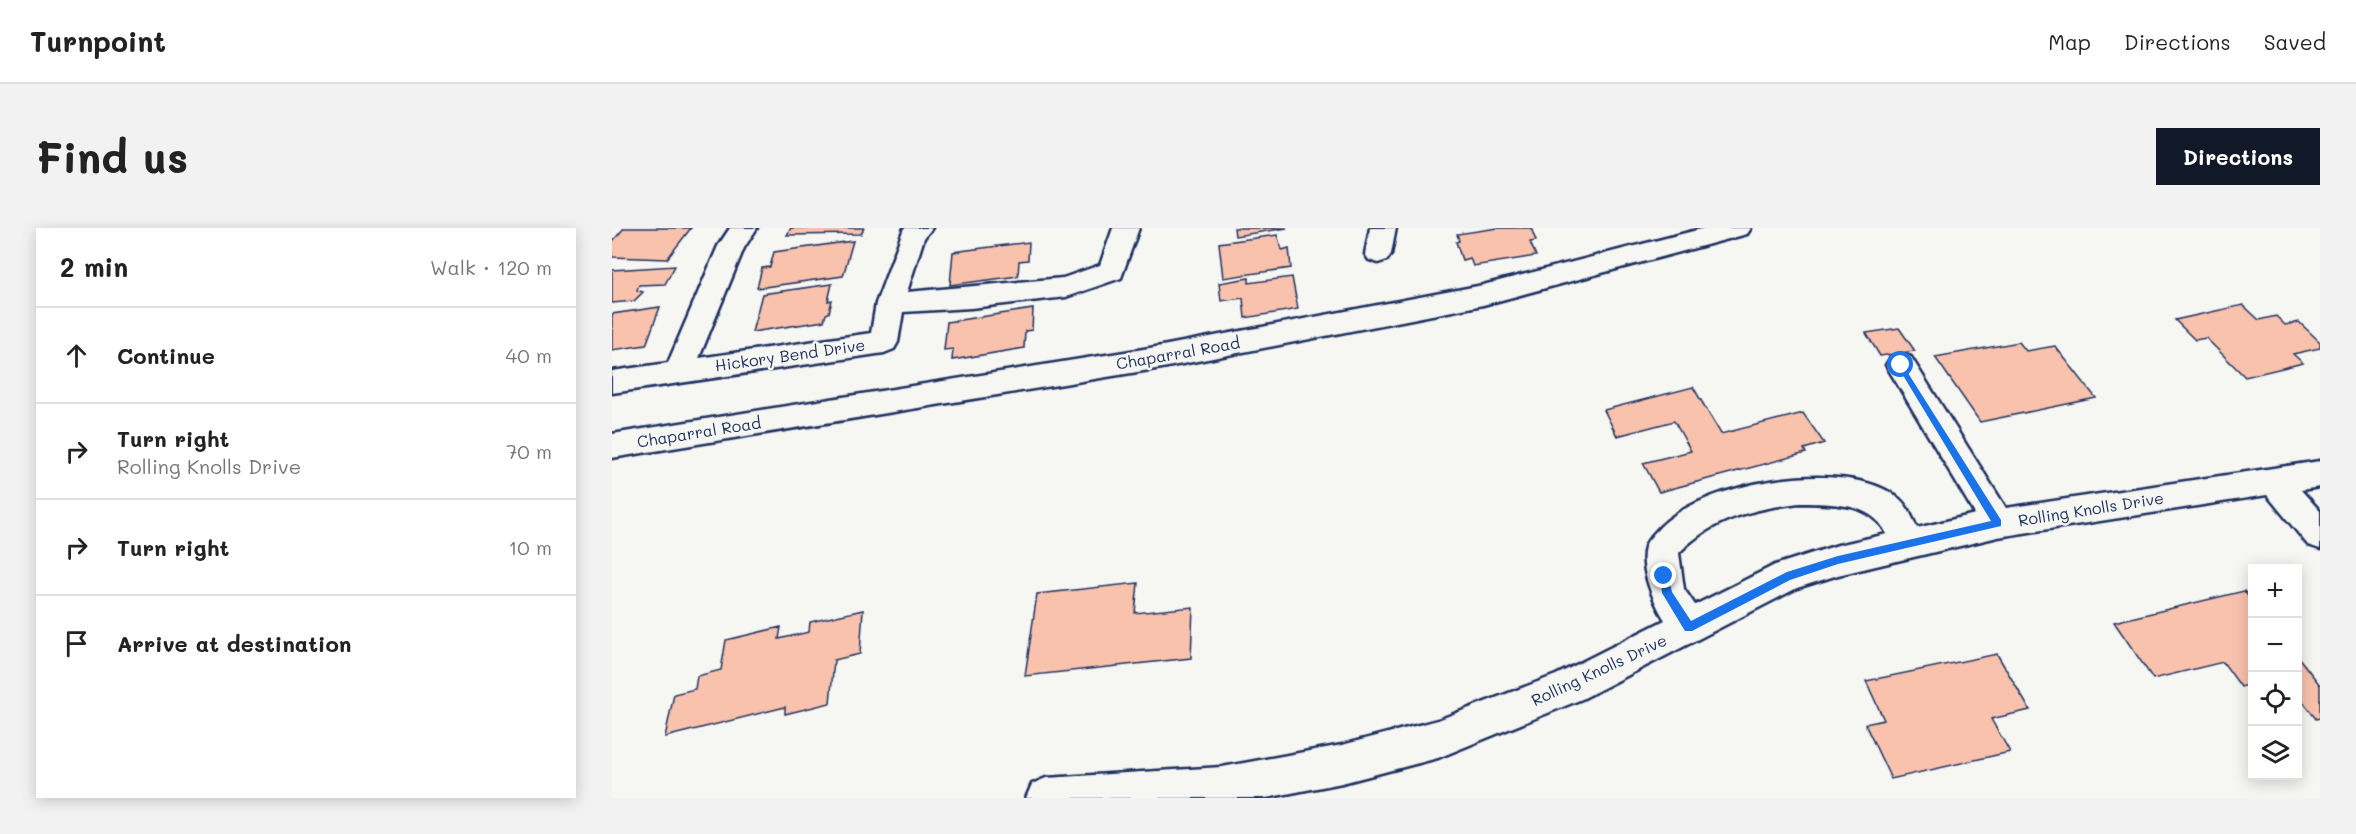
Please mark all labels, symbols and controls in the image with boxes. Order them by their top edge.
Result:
text: Turnpoint [30,23,166,59]
text: Map [2048,28,2091,55]
text: Directions [2124,28,2231,55]
text: Saved [2264,28,2326,55]
button: Directions [2156,128,2320,185]
text: Find us [36,129,188,184]
text: 2 min [60,250,128,284]
text: Walk · 120 m [430,254,552,280]
street label: Chaparral Road [1114,331,1241,374]
street label: Hickory Bend Drive [713,334,866,375]
icon: ahead [60,339,93,372]
text: Continue [117,341,215,370]
text: 40 m [506,342,552,368]
route start [1887,351,1913,377]
street label: Chaparral Road [635,411,762,452]
text: Turn right [117,424,229,453]
icon: right [60,435,93,468]
text: 70 m [506,438,552,464]
text: Rolling Knolls Drive [117,453,301,479]
street label: Rolling Knolls Drive [2017,487,2165,530]
icon: right [60,531,93,564]
text: Turn right [117,533,229,562]
text: 10 m [508,534,552,560]
route end [1650,562,1676,588]
map controls [2248,564,2302,780]
button: + [2248,564,2302,618]
button: − [2248,618,2302,672]
icon: arrive [60,627,93,660]
text: Arrive at destination [117,629,352,658]
street label: Rolling Knolls Drive [1528,629,1670,710]
button: locate [2248,672,2302,726]
button: layers [2248,726,2302,780]

